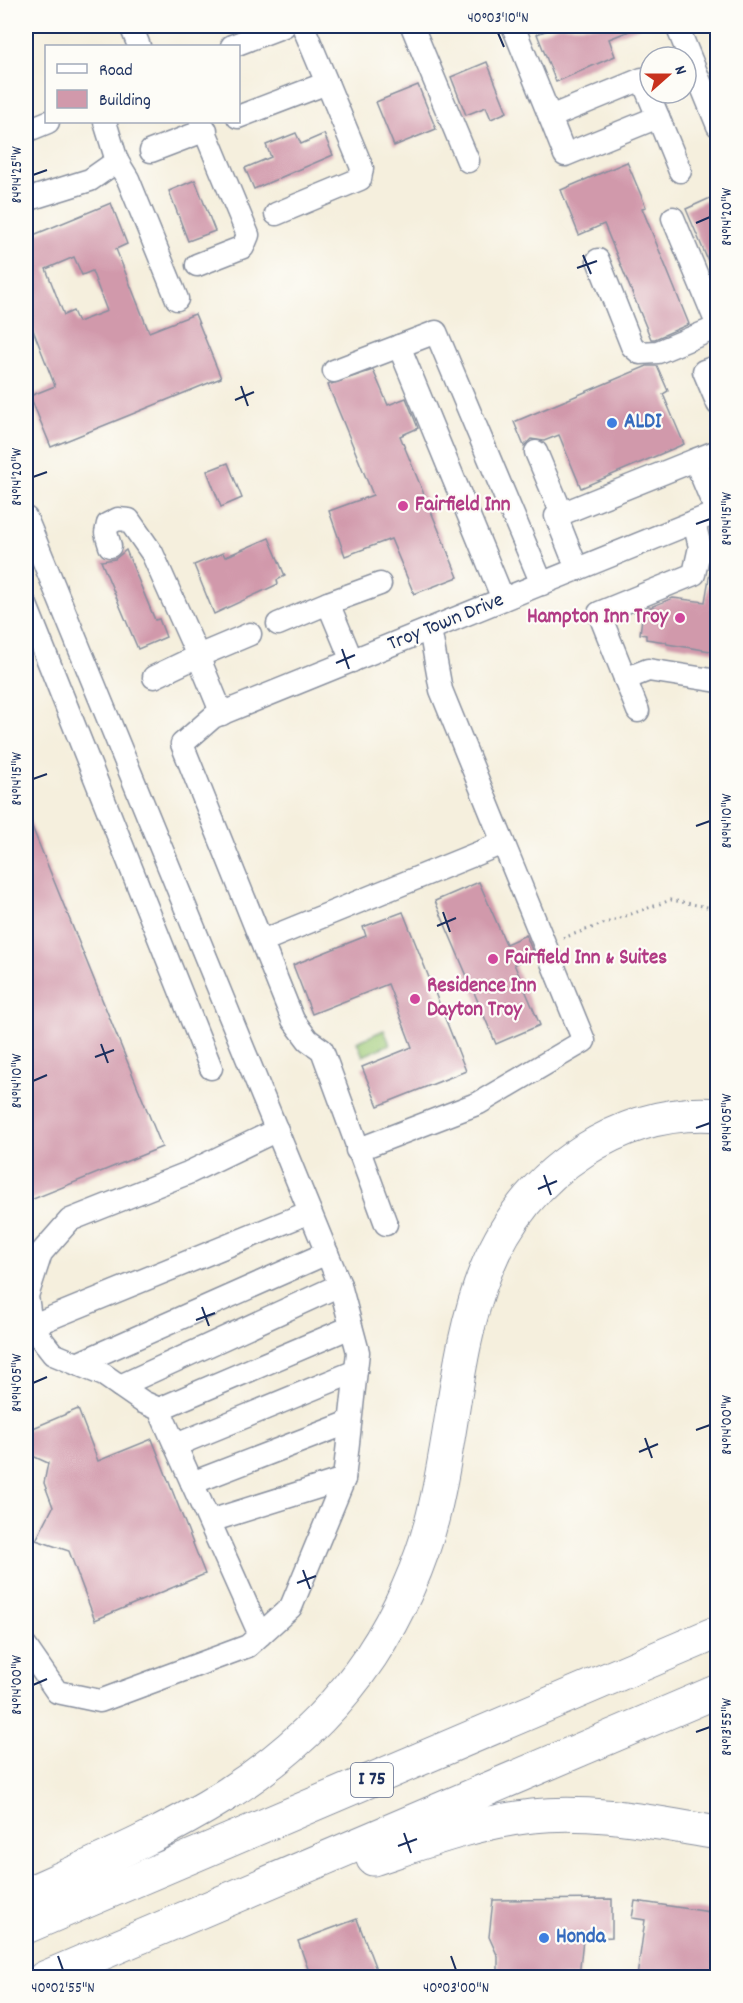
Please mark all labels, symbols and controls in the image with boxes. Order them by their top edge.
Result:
text: 40°03'10"N [467,8,529,30]
legend [45,45,240,123]
north arrow [638,45,698,105]
text: Road [99,59,133,84]
text: N [668,63,692,78]
text: Building [99,89,151,114]
text: 84°14'25"W [7,146,29,203]
text: 84°14'20"W [717,188,739,246]
place label: ALDI [624,408,662,438]
marker: ALDI [605,416,619,430]
text: 84°14'20"W [7,448,29,506]
place label: Fairfield Inn [415,491,511,521]
text: 84°14'15"W [717,492,739,546]
marker: Fairfield Inn [396,499,410,513]
street label: Troy Town Drive [383,586,509,660]
place label: Hampton Inn Troy [527,603,669,633]
marker: Hampton Inn Troy [673,611,687,625]
text: 84°14'15"W [7,752,29,806]
text: 84°14'10"W [717,793,739,848]
place label: Fairfield Inn & Suites [505,944,667,974]
marker: Fairfield Inn & Suites [486,952,500,966]
place label: Residence Inn Dayton Troy [427,972,537,1026]
marker: Residence Inn Dayton Troy [408,992,422,1006]
text: 84°14'10"W [7,1053,29,1108]
text: 84°14'05"W [717,1093,739,1152]
text: 84°14'05"W [7,1353,29,1412]
text: 84°14'00"W [717,1395,739,1455]
text: 84°14'00"W [7,1655,29,1715]
text: 84°13'55"W [717,1698,739,1756]
road number: I 75 [351,1763,393,1797]
place label: Honda [556,1923,607,1953]
marker: Honda [537,1931,551,1945]
text: 40°02'55"N [31,1978,95,2000]
text: 40°03'00"N [423,1978,489,2000]

